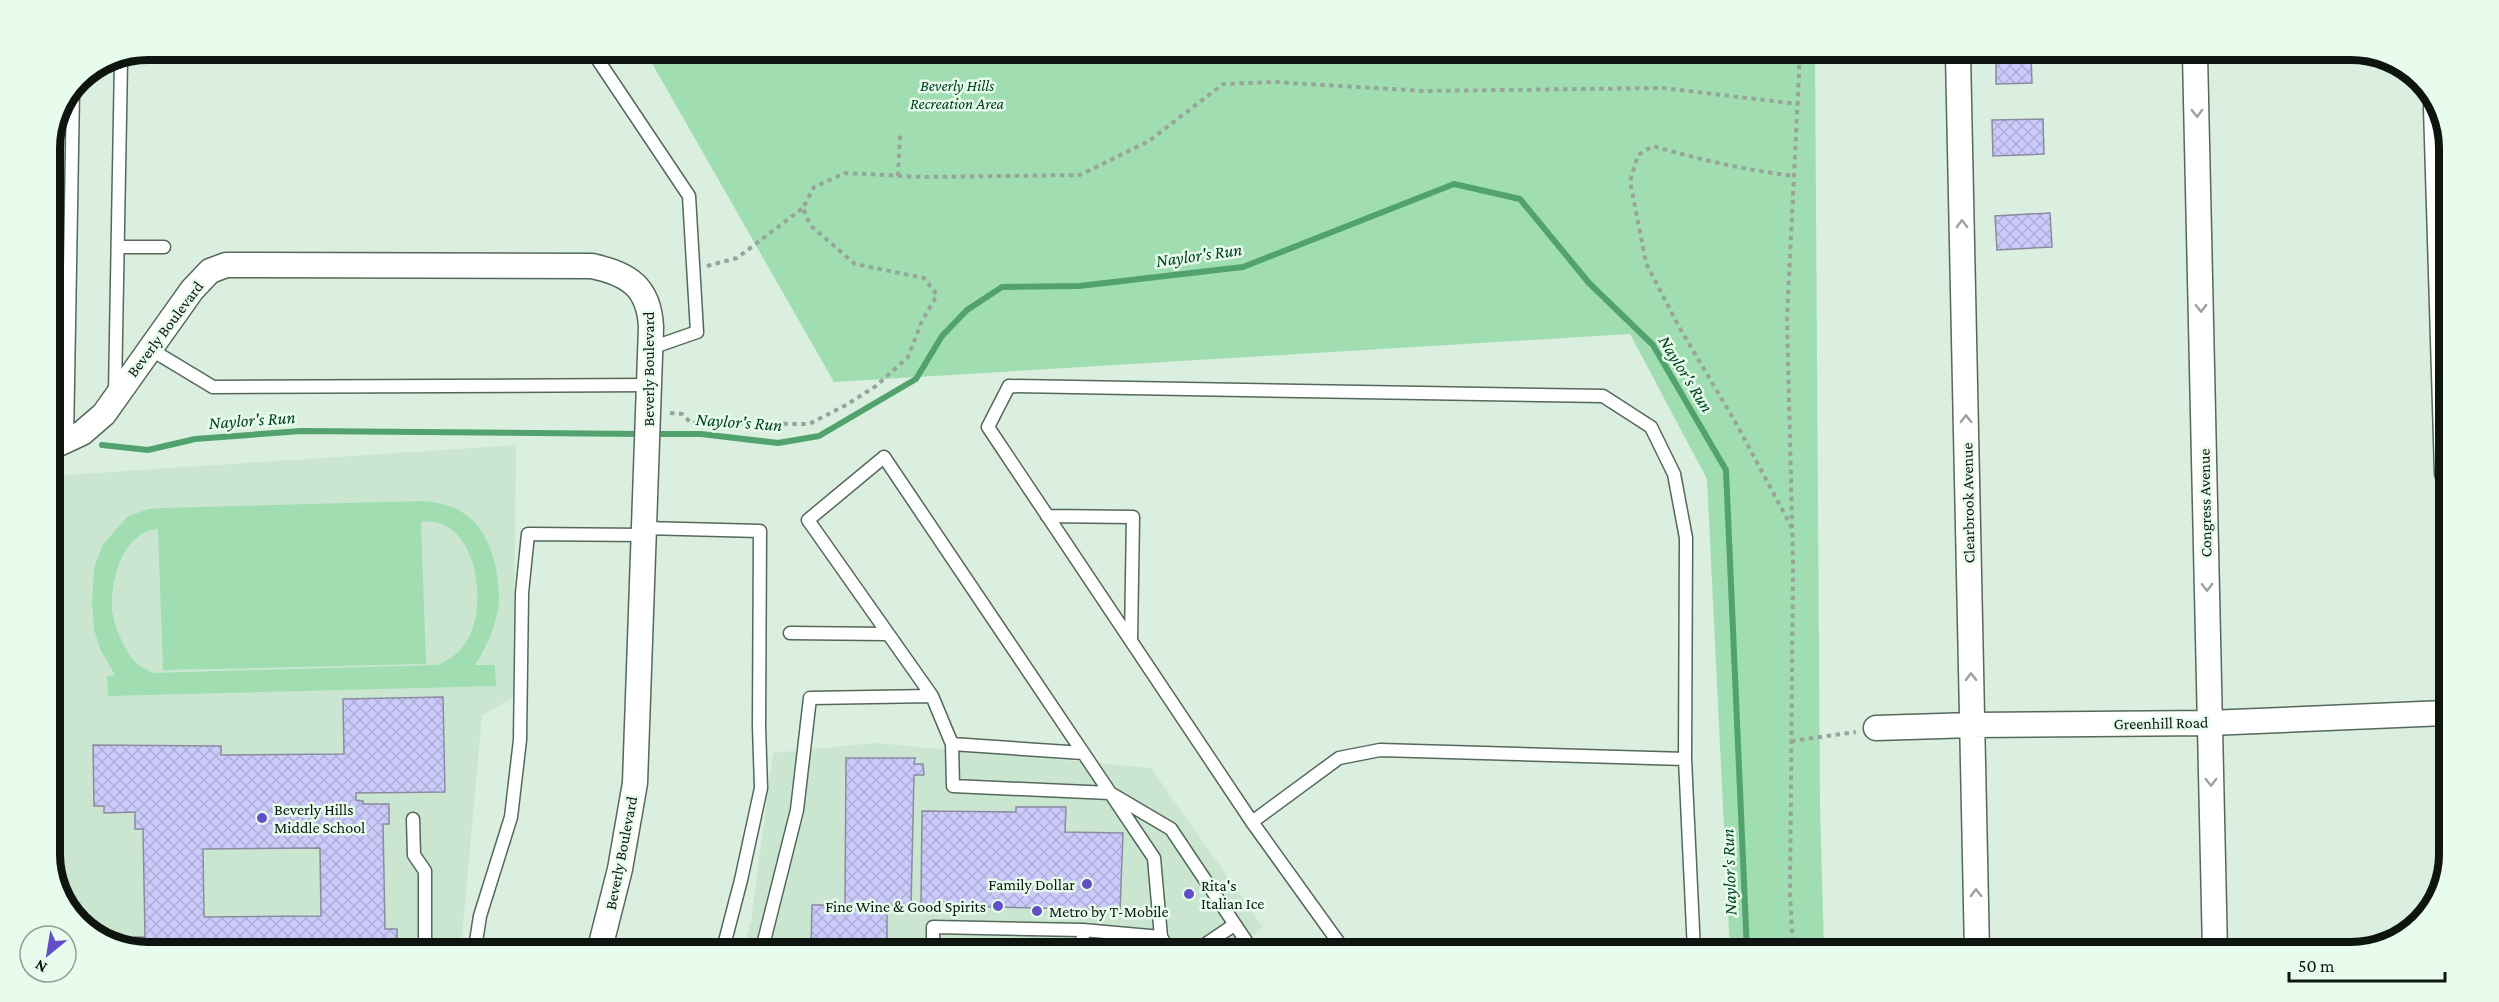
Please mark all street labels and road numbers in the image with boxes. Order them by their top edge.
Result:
street label: Beverly Boulevard [124,278,208,381]
street label: Beverly Boulevard [640,311,658,426]
street label: Clearbrook Avenue [1958,442,1978,564]
street label: Congress Avenue [2196,448,2215,557]
street label: Greenhill Road [2113,714,2209,732]
street label: Beverly Boulevard [602,794,641,911]

